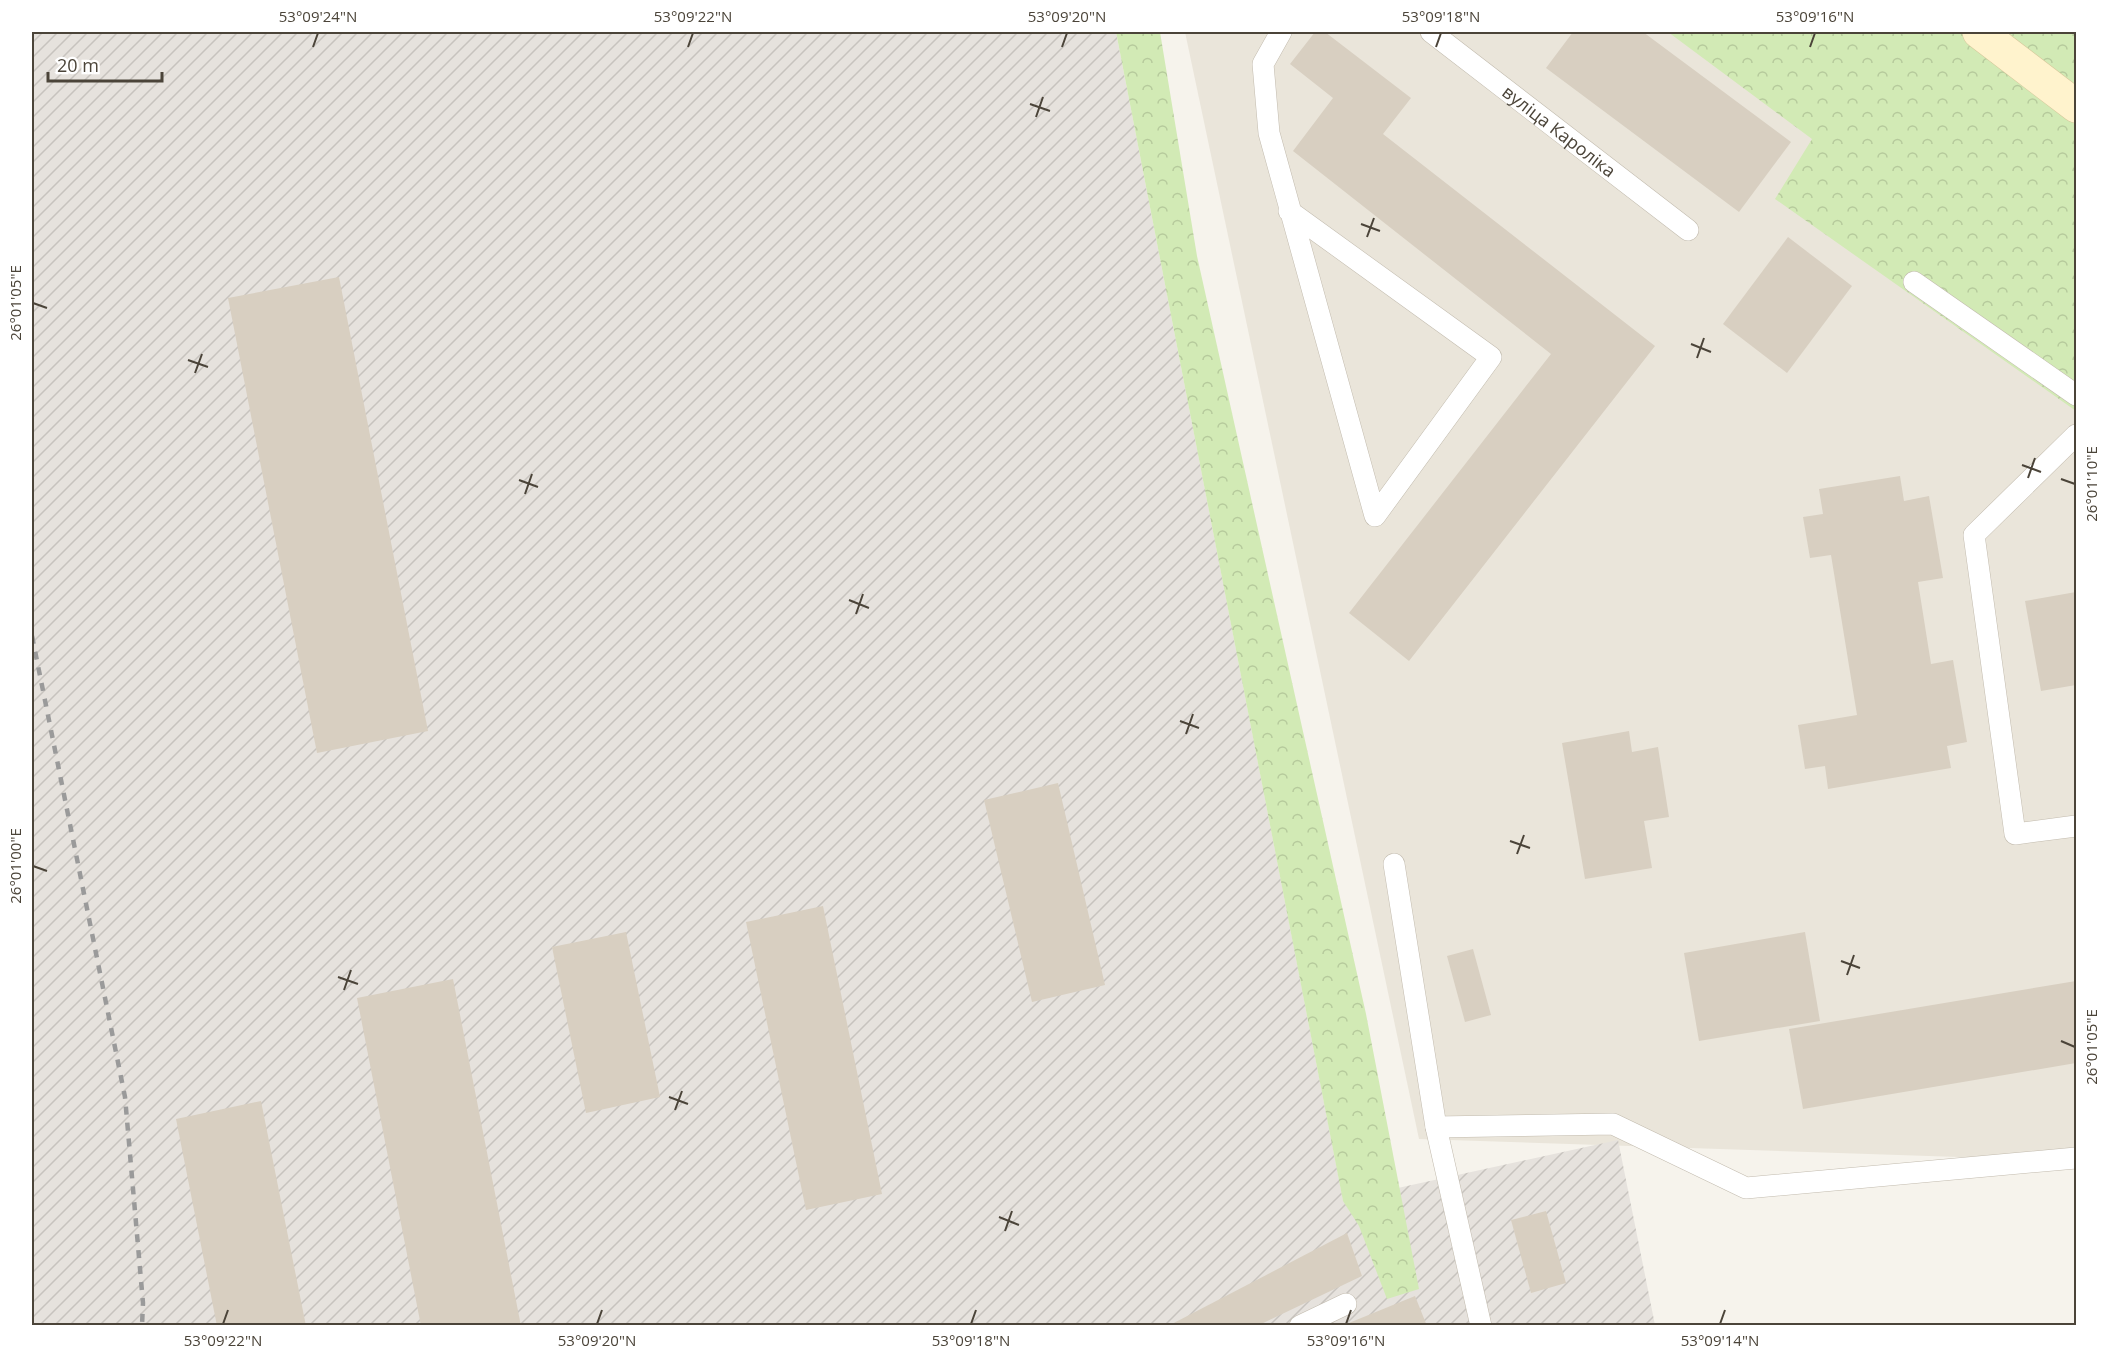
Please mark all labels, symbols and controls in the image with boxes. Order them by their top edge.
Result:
text: 53°09'24"N [279,6,357,26]
text: 53°09'22"N [654,6,732,26]
text: 53°09'20"N [1028,6,1106,26]
text: 53°09'18"N [1402,6,1480,26]
text: 53°09'16"N [1776,6,1854,26]
scale bar [48,45,162,83]
text: 20 m [57,53,99,77]
street label: вуліца Кароліка [1498,79,1621,182]
text: 26°01'05"E [5,265,25,341]
text: 26°01'10"E [2081,446,2101,522]
text: 26°01'00"E [5,828,25,904]
text: 26°01'05"E [2081,1009,2101,1085]
text: 53°09'22"N [184,1330,262,1350]
text: 53°09'20"N [558,1330,636,1350]
text: 53°09'18"N [932,1330,1010,1350]
text: 53°09'16"N [1307,1330,1385,1350]
text: 53°09'14"N [1681,1330,1759,1350]

